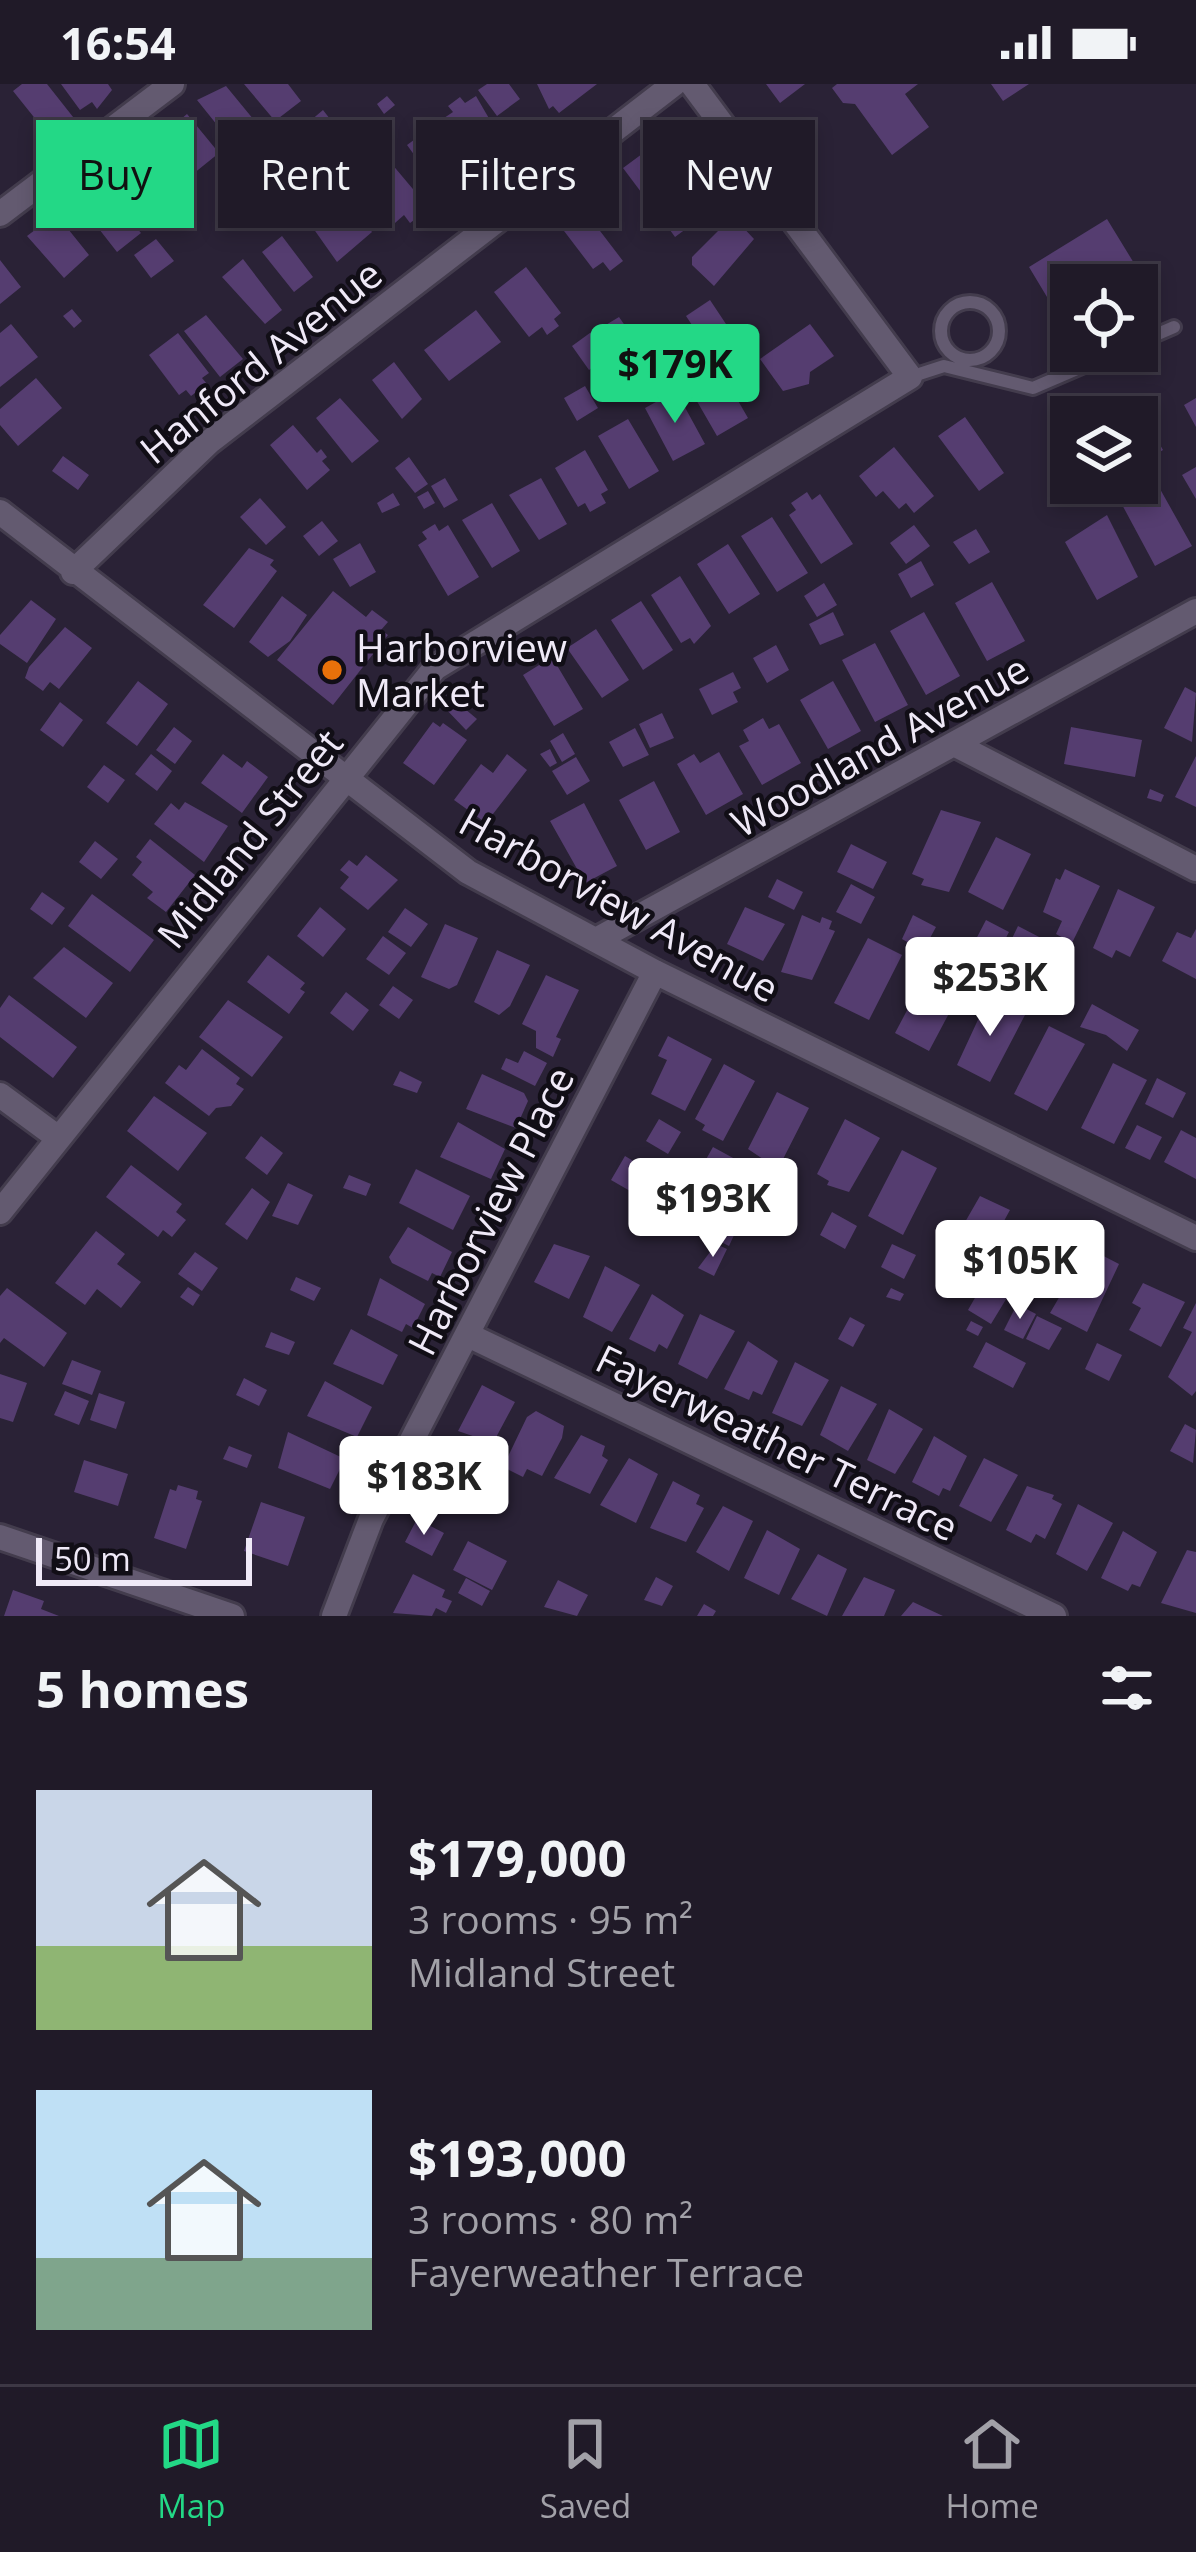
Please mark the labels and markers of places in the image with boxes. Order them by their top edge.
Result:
pin: $179K [591,324,759,426]
place label: Harborview Market [356,620,567,718]
marker: Harborview Market [319,657,345,683]
pin: $253K [906,937,1074,1039]
pin: $193K [629,1158,797,1260]
pin: $105K [936,1220,1104,1322]
pin: $183K [340,1436,508,1538]

